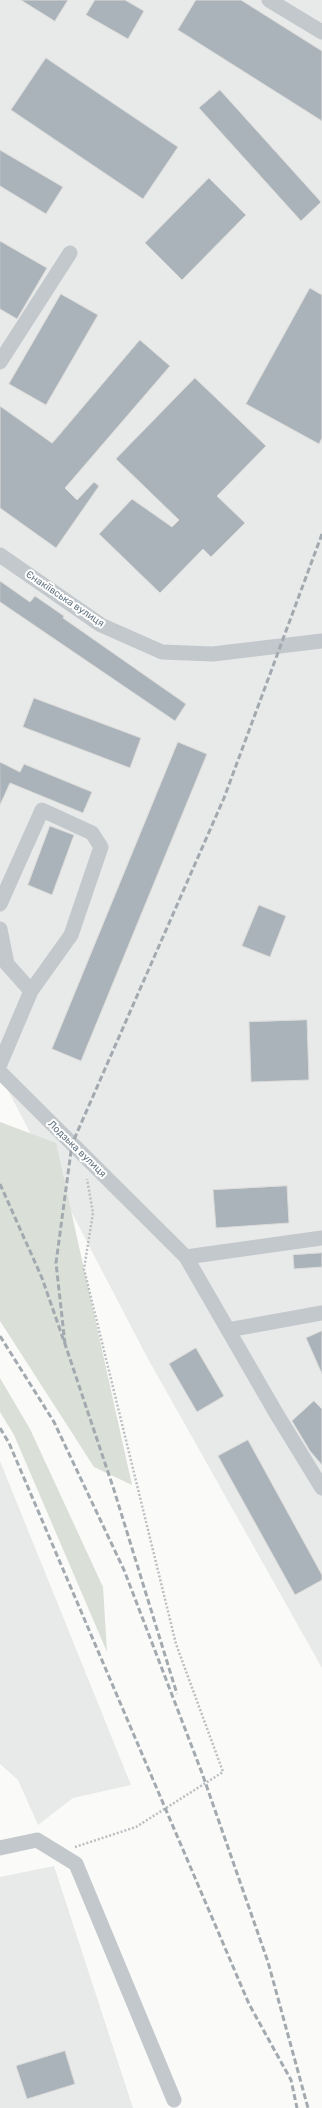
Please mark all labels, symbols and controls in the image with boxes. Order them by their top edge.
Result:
street label: Єнакіївська вулиця [24,568,106,630]
street label: Лодзька вулиця [45,1118,109,1180]

